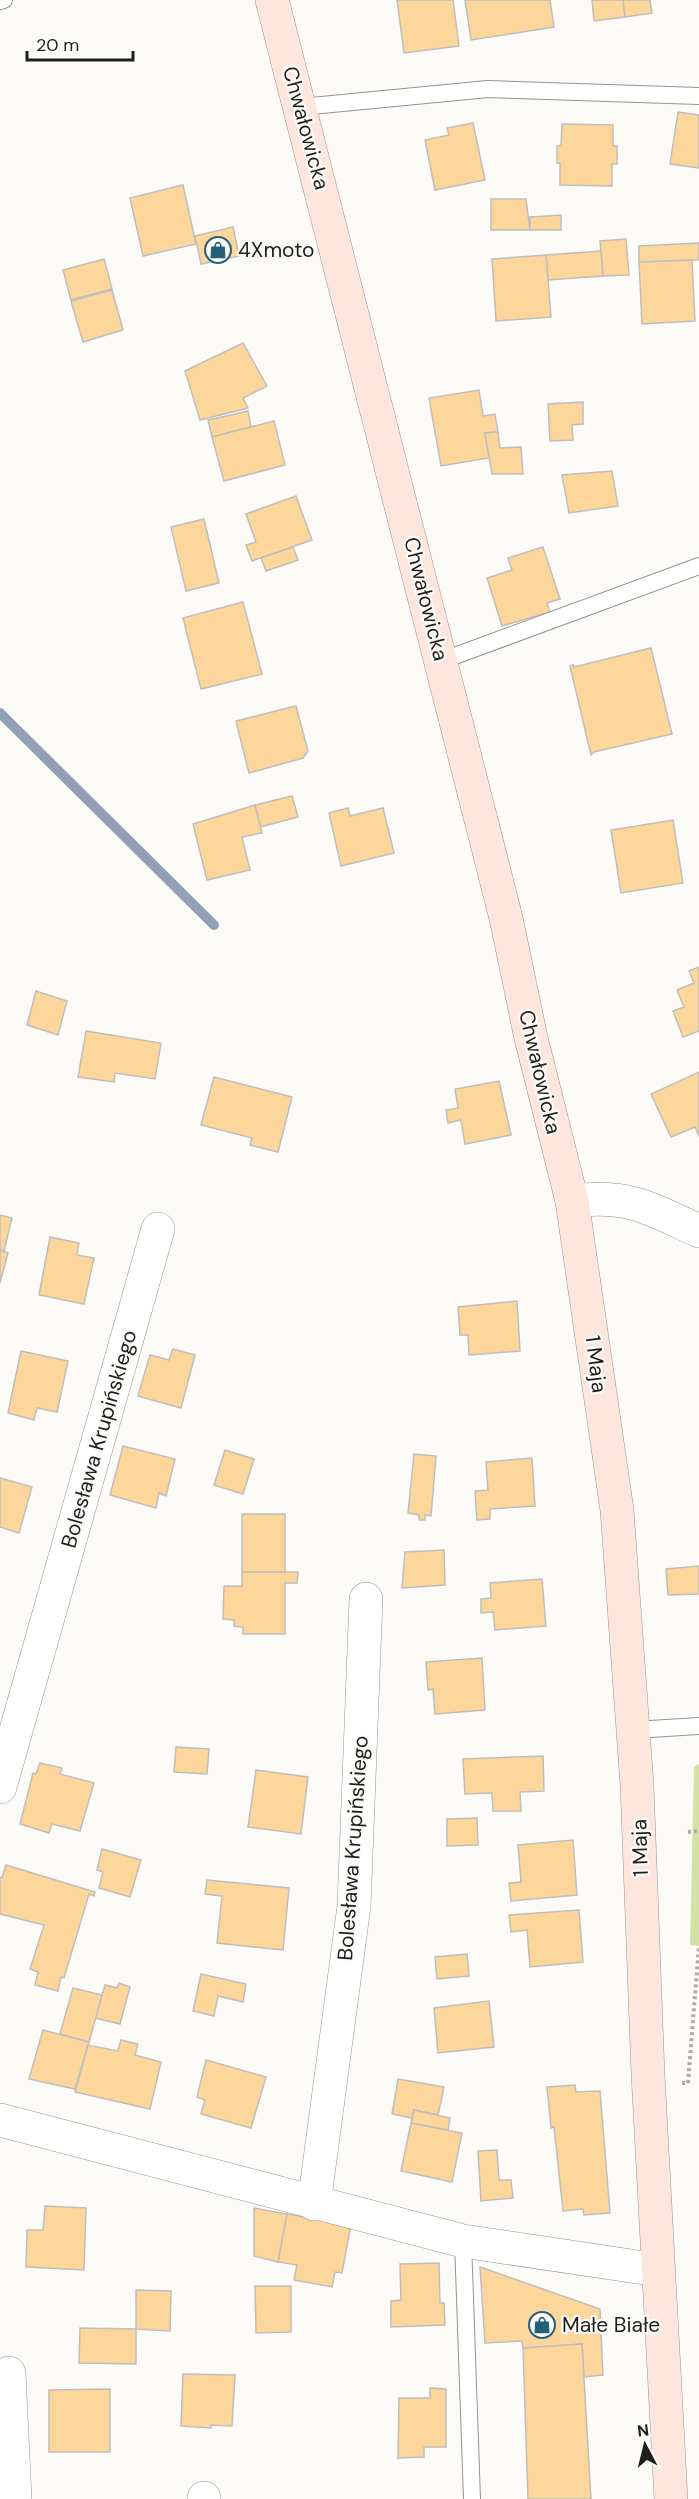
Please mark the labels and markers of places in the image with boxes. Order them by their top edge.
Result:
shop icon: 4Xmoto [203,235,233,265]
place label: 4Xmoto [238,236,315,264]
shop icon: Małe Białe [527,2310,557,2340]
place label: Małe Białe [562,2311,660,2339]

